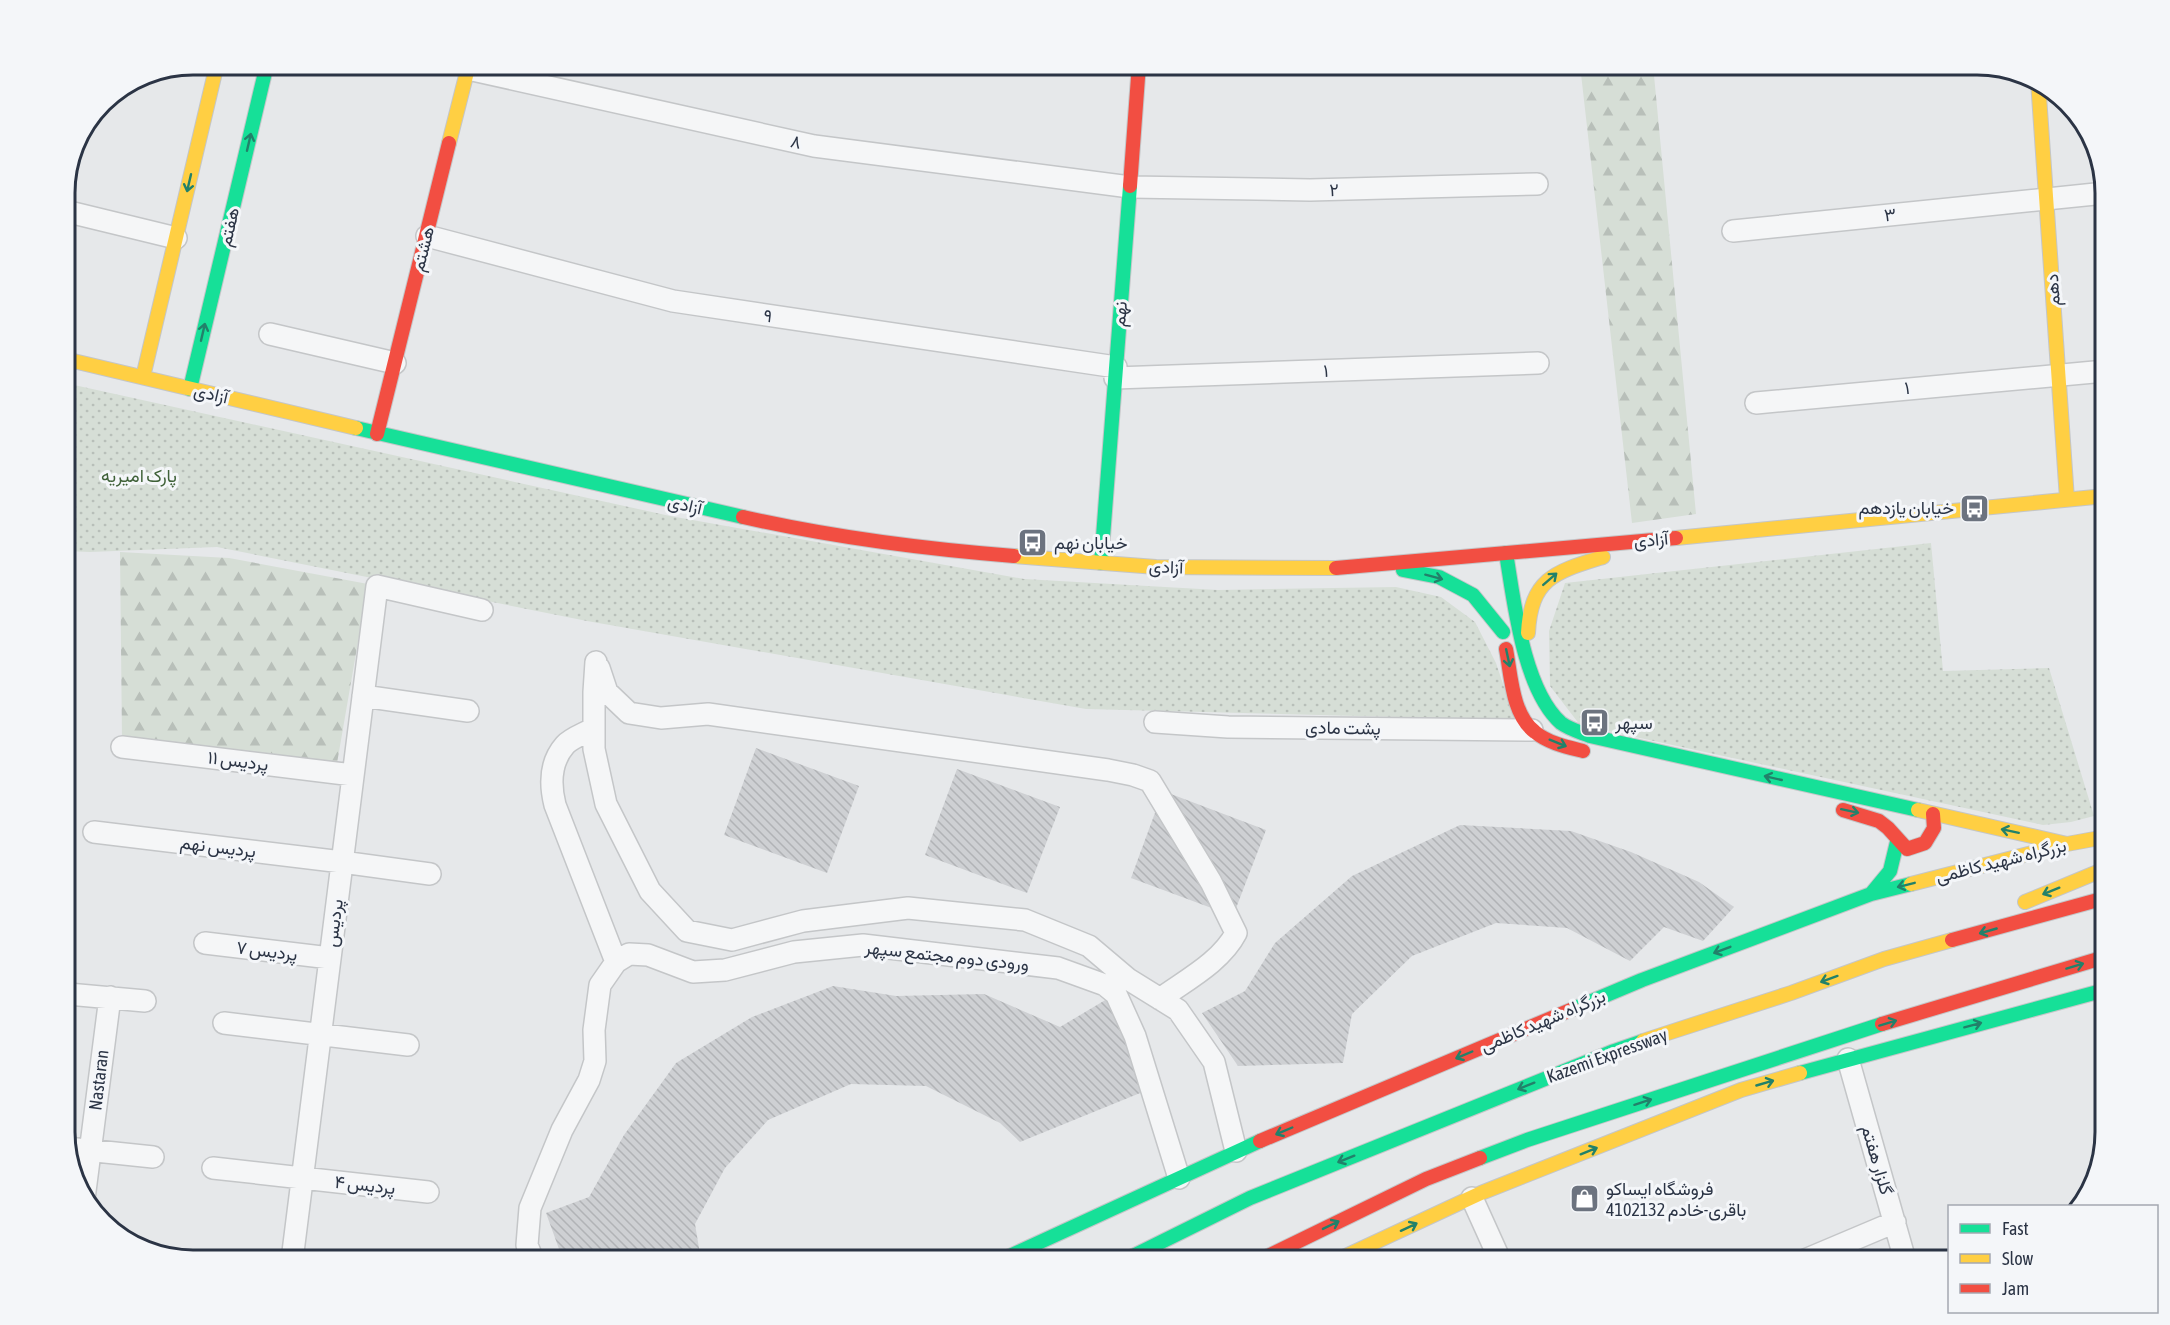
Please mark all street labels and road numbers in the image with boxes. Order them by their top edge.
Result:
street label: ۸ [789,130,803,153]
street label: ۲ [1329,179,1339,200]
street label: ۳ [1883,203,1897,226]
street label: هفتم [214,205,245,249]
street label: هشتم [407,224,440,274]
street label: دهم [2041,273,2066,307]
street label: نهم [1108,301,1133,328]
street label: ۹ [762,305,774,327]
street label: ۱ [1323,360,1329,381]
street label: ۱ [1903,377,1910,398]
street label: آزادی [192,379,232,409]
street label: آزادی [666,490,706,520]
street label: آزادی [1633,527,1671,552]
street label: آزادی [1148,555,1185,579]
street label: پشت مادی [1305,716,1381,741]
street label: پردیس ۱۱ [206,746,270,777]
street label: پردیس نهم [179,831,257,864]
street label: بزرگراه شهید کاظمی [1934,834,2068,888]
street label: پردیس [320,898,349,948]
street label: پردیس ۷ [235,936,299,967]
street label: ورودی دوم مجتمع سپهر [863,936,1030,977]
street label: بزرگراه شهید کاظمی [1477,985,1609,1057]
street label: Kazemi Expressway [1544,1024,1670,1087]
street label: Nastaran [84,1048,113,1111]
street label: گلزار هفتم [1856,1123,1897,1198]
street label: پردیس ۴ [333,1171,396,1200]

